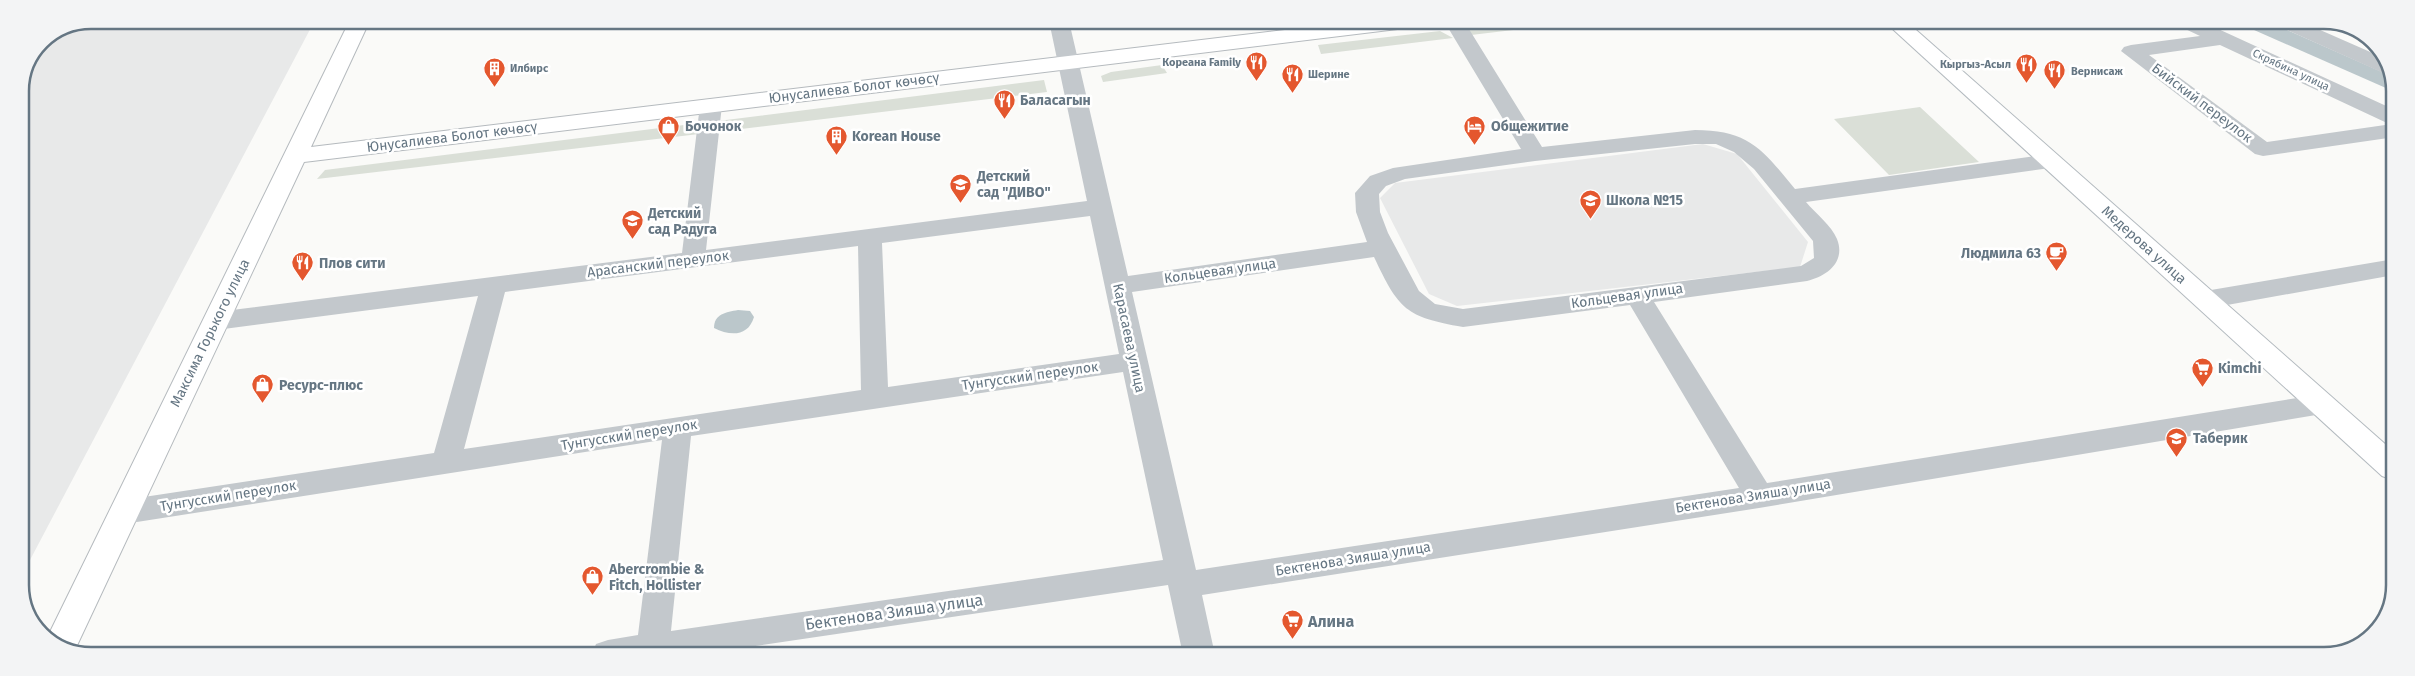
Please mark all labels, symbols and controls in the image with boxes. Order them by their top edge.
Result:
street label: Скрябина улица [2251,47,2331,93]
restaurant icon: Кореана Family [1245,50,1269,81]
restaurant icon: Кыргыз-Асыл [2015,52,2039,83]
building icon: Илбирс [482,56,506,87]
place label: Кореана Family [1162,56,1241,69]
place label: Кыргыз-Асыл [1940,58,2011,71]
restaurant icon: Вернисаж [2043,59,2067,90]
street label: Бийский переулок [2148,60,2256,147]
place label: Илбирс [510,62,549,75]
restaurant icon: Шерине [1280,62,1304,93]
place label: Вернисаж [2071,65,2124,78]
place label: Шерине [1308,68,1350,81]
street label: Юнусалиева Болот көчөсү [768,69,940,107]
restaurant icon: Баласагын [992,88,1016,119]
place label: Баласагын [1020,92,1091,109]
shop icon: Бочонок [657,114,681,145]
hotel icon: Общежитие [1463,114,1487,145]
street label: Юнусалиева Болот көчөсү [366,118,538,156]
place label: Бочонок [685,118,742,135]
place label: Общежитие [1491,118,1569,135]
building icon: Korean House [824,124,848,155]
place label: Korean House [852,128,941,145]
place label: Детский сад "ДИВО" [976,168,1051,201]
school or university icon: Детский сад "ДИВО" [949,172,973,203]
school or university icon: Школа №15 [1578,188,1602,219]
place label: Школа №15 [1606,192,1684,209]
street label: Медерова улица [2098,202,2190,288]
place label: Детский сад Радуга [647,205,717,238]
school or university icon: Детский сад Радуга [620,209,644,240]
cafe icon: Людмила 63 [2045,241,2069,272]
place label: Людмила 63 [1961,245,2041,262]
street label: Арасанский переулок [586,247,731,281]
restaurant icon: Плов сити [291,251,315,282]
place label: Плов сити [319,255,385,272]
street label: Кольцевая улица [1163,255,1277,287]
street label: Максима Горького улица [167,256,253,410]
street label: Кольцевая улица [1570,280,1684,312]
street label: Карасаева улица [1109,282,1149,394]
supermarket icon: Kimchi [2190,356,2214,387]
street label: Тунгусский переулок [961,358,1100,394]
place label: Kimchi [2218,360,2261,377]
shop icon: Ресурс-плюс [251,373,275,404]
place label: Ресурс-плюс [279,377,363,394]
street label: Тунгусский переулок [560,416,699,454]
school or university icon: Таберик [2165,426,2189,457]
place label: Таберик [2193,430,2248,447]
street label: Бектенова Зияша улица [1674,475,1832,517]
street label: Тунгусский переулок [159,477,298,515]
street label: Бектенова Зияша улица [1274,538,1432,580]
place label: Abercrombie & Fitch, Hollister [608,561,705,594]
shop icon: Abercrombie & Fitch, Hollister [581,565,605,596]
street label: Бектенова Зияша улица [804,590,984,634]
supermarket icon: Алина [1280,609,1304,640]
place label: Алина [1307,612,1354,631]

